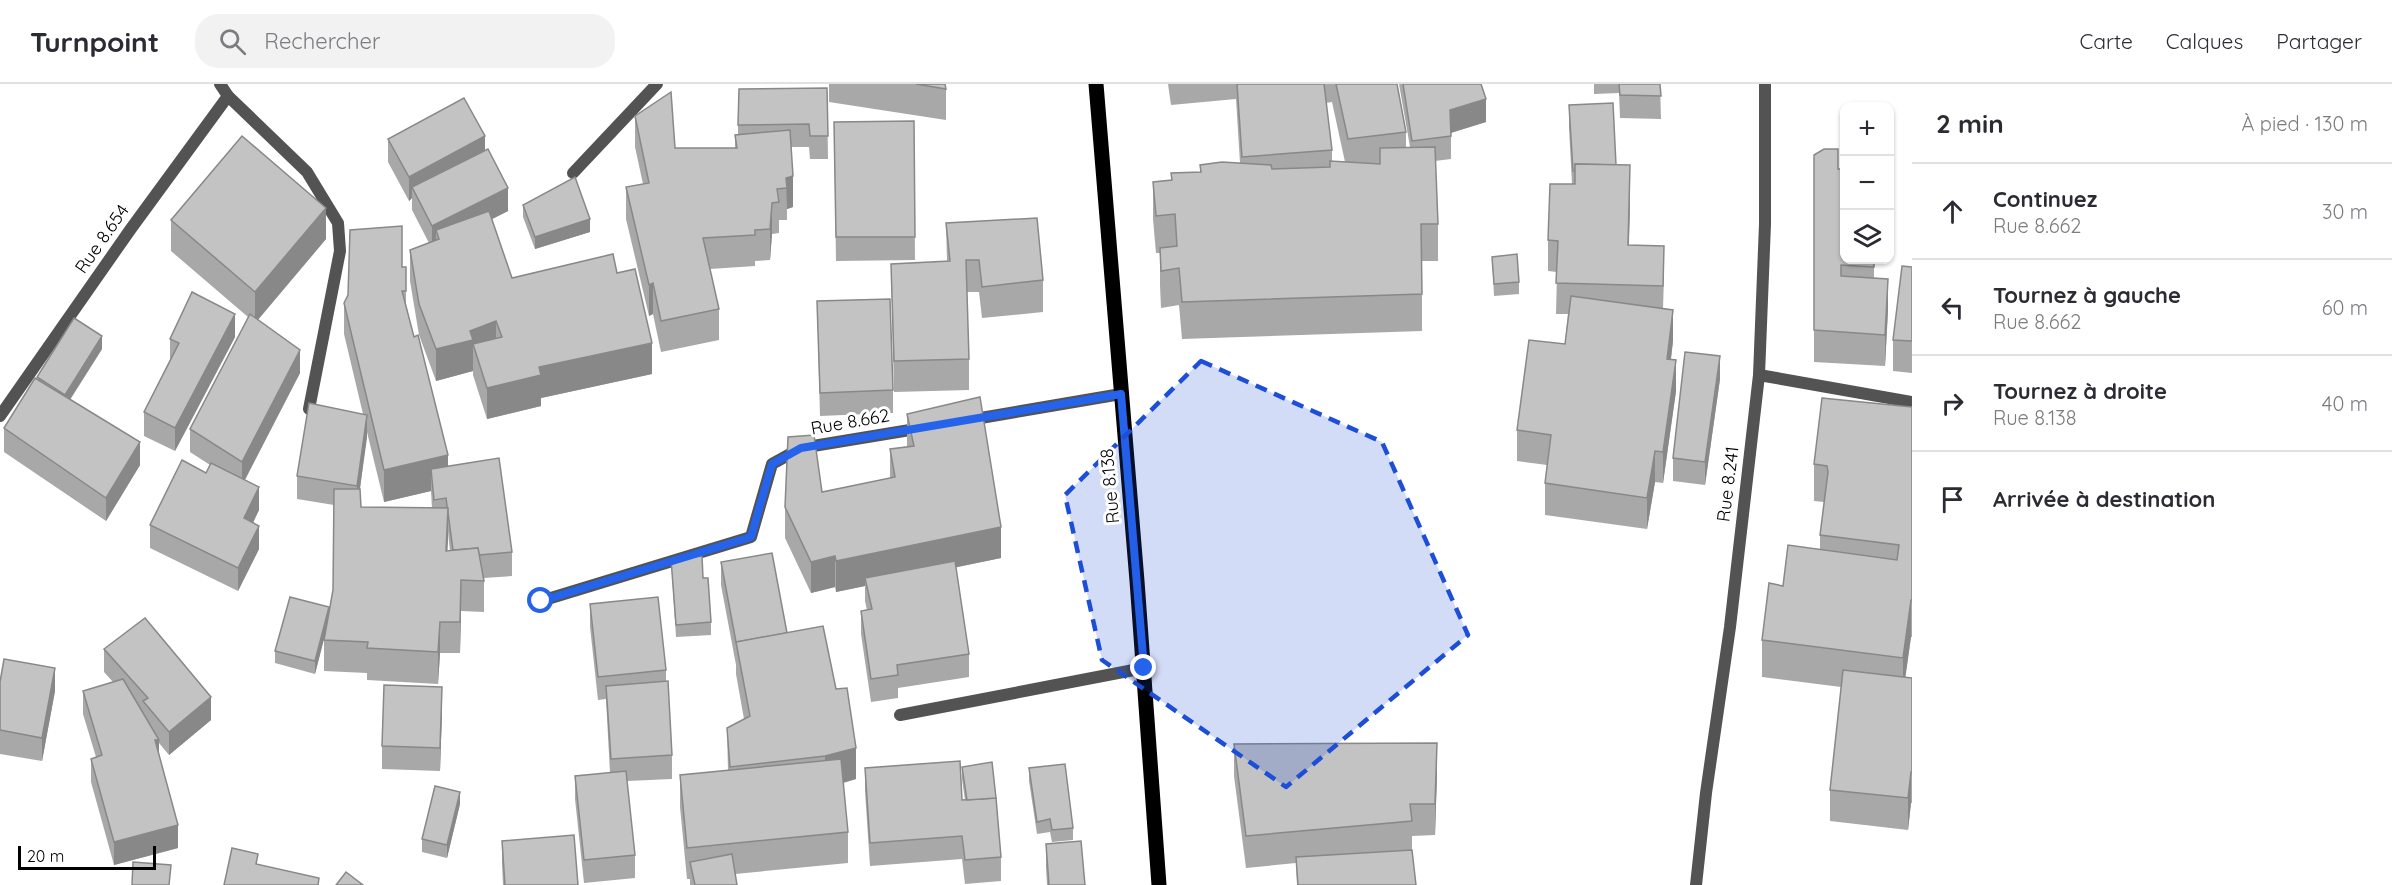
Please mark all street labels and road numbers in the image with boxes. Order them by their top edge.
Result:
street label: Rue 8.654 [69,200,134,278]
street label: Rue 8.662 [809,403,891,440]
street label: Rue 8.241 [1711,445,1744,523]
street label: Rue 8.138 [1095,448,1124,525]

